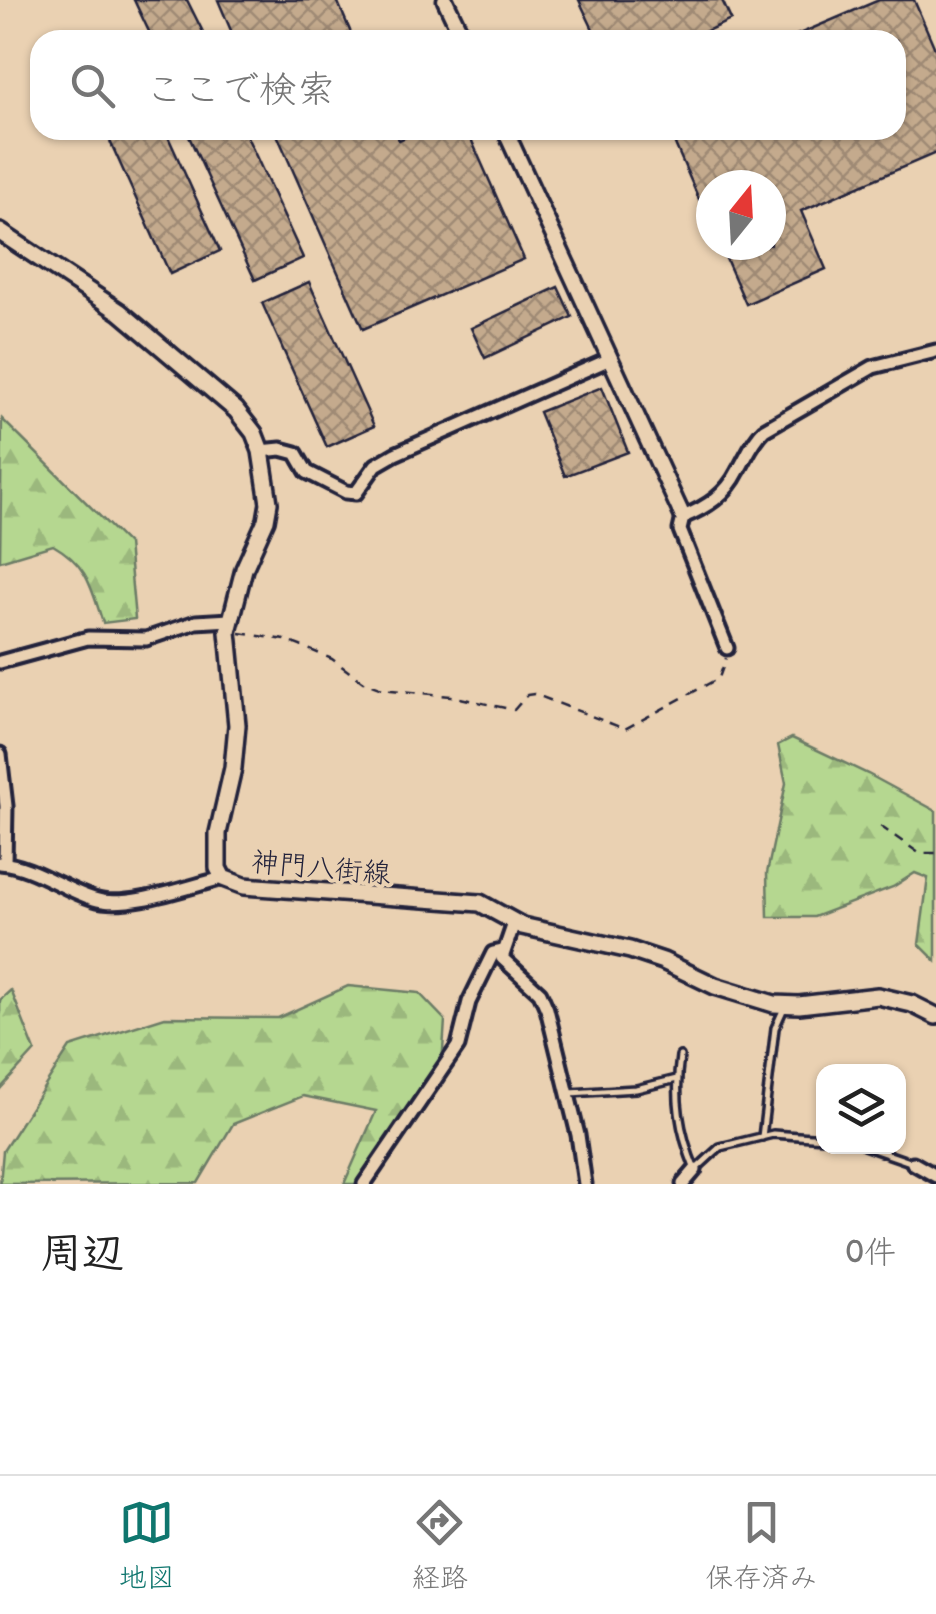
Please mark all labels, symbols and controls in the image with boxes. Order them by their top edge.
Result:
search box [30,30,906,140]
icon: search [65,58,120,113]
text: ここで検索 [145,68,335,113]
north arrow [696,170,786,260]
street label: 神門八街線 [250,846,392,891]
map controls [816,1064,906,1154]
button: layers [816,1064,906,1154]
text: 周辺 [40,1229,124,1280]
text: 0件 [845,1234,896,1273]
tab: 地図 [119,1495,175,1595]
tab: 経路 [412,1495,468,1595]
tab: 保存済み [705,1495,817,1595]

